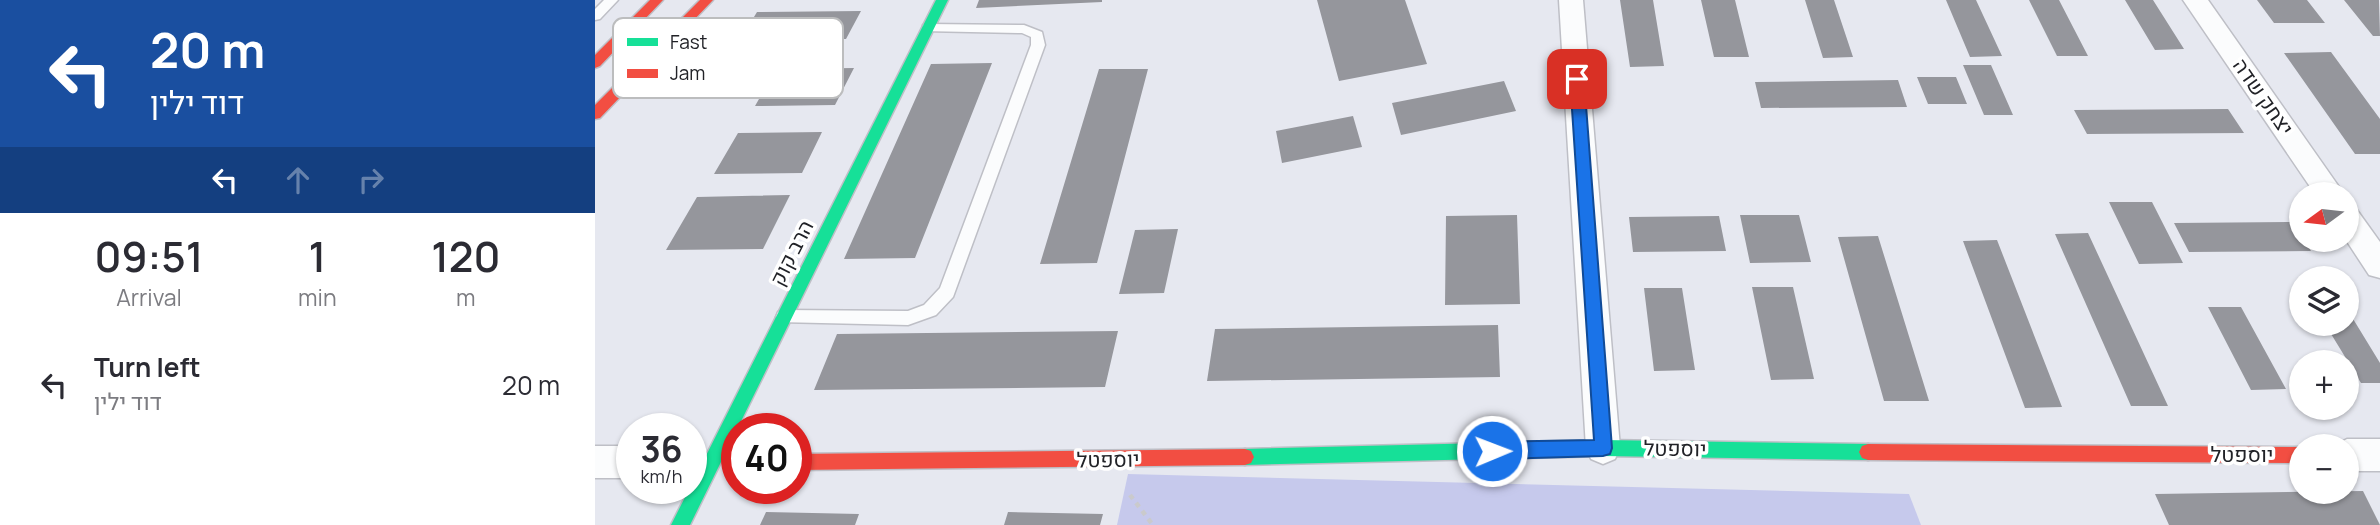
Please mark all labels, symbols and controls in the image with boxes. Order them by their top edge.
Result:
text: 20 m [150,16,265,83]
legend [613,18,843,98]
icon: left [35,28,126,119]
text: Fast [670,29,707,55]
pin [1547,49,1607,109]
street label: יצחק שדה [2227,52,2300,140]
text: Jam [670,60,705,86]
icon: arrive [1558,60,1596,98]
text: דוד ילין [150,80,244,124]
icon: left [206,161,244,199]
icon: ahead [279,161,317,199]
icon: right [352,161,390,199]
north arrow [2289,182,2359,252]
map controls [2289,182,2359,504]
street label: הרב קוק [763,215,820,290]
text: 09:51 [95,227,204,285]
text: 1 [308,227,326,285]
text: 120 [431,227,500,285]
button: layers [2289,266,2359,336]
text: Arrival [116,281,182,313]
text: min [298,281,337,313]
text: m [456,281,476,313]
text: Turn left [94,349,201,385]
button: + [2289,350,2359,420]
icon: left [35,366,73,404]
text: 20 m [502,367,560,403]
text: דוד ילין [94,385,162,417]
speed limit sign: 40 [721,413,812,504]
position arrow [1455,414,1529,488]
text: 36 [640,425,683,473]
street label: יוספטל [1643,433,1707,463]
button: − [2289,434,2359,504]
street label: יוספטל [2211,440,2273,468]
street label: יוספטל [1076,444,1140,474]
text: km/h [641,464,682,488]

